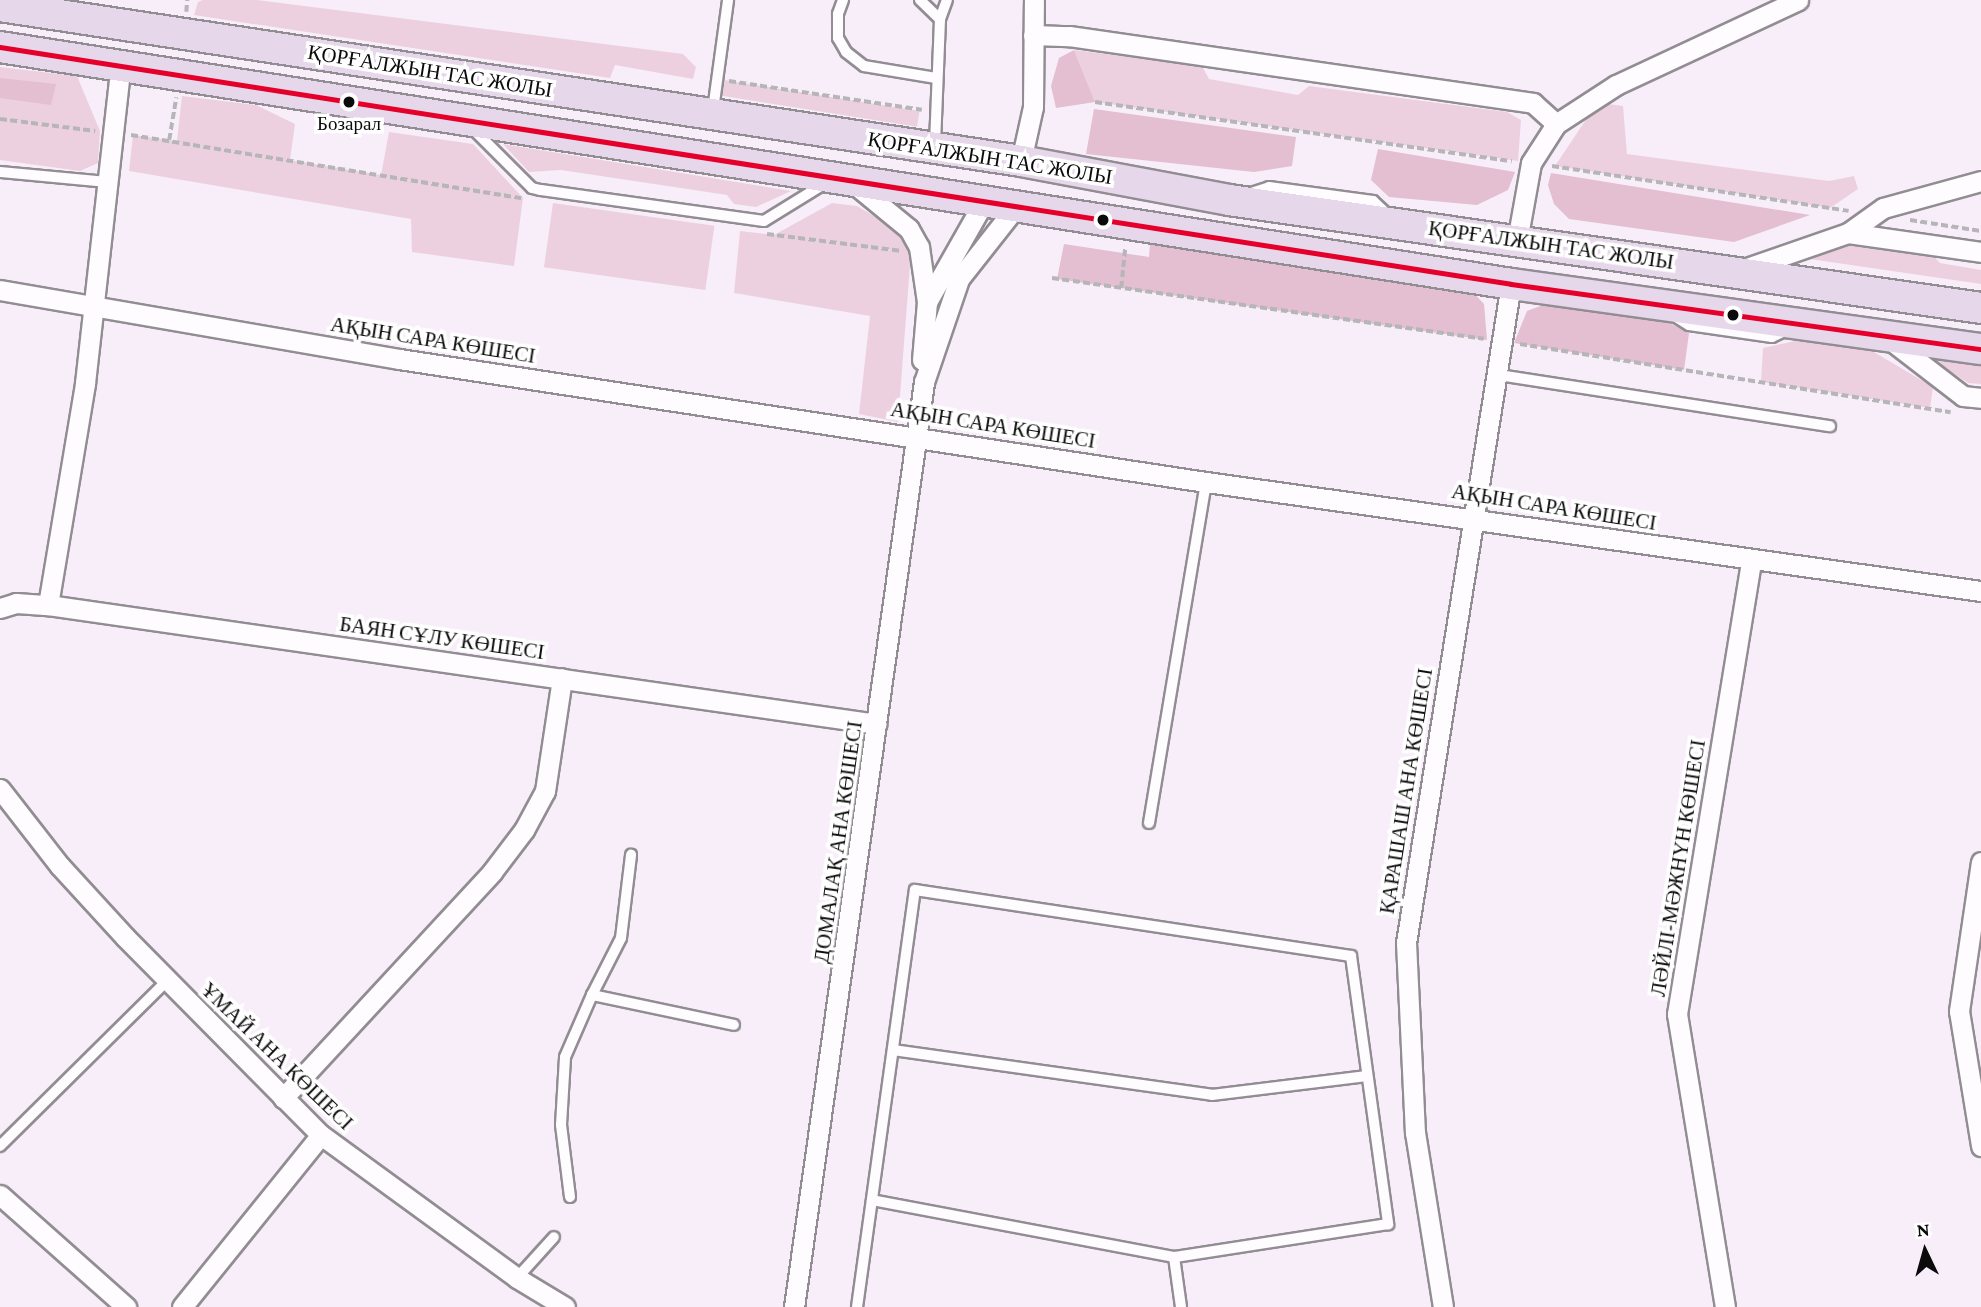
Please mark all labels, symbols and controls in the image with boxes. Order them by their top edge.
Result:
street label: ҚОРҒАЛЖЫН ТАС ЖОЛЫ [306,39,554,103]
marker: Бозарал [342,95,356,109]
place label: Бозарал [317,113,381,135]
street label: ҚОРҒАЛЖЫН ТАС ЖОЛЫ [866,126,1114,190]
unlabelled marker [1096,213,1110,227]
street label: ҚОРҒАЛЖЫН ТАС ЖОЛЫ [1427,215,1675,275]
unlabelled marker [1726,308,1740,322]
street label: АҚЫН САРА КӨШЕСІ [329,311,537,369]
street label: АҚЫН САРА КӨШЕСІ [889,396,1097,454]
street label: АҚЫН САРА КӨШЕСІ [1450,478,1658,536]
street label: БАЯН СҰЛУ КӨШЕСІ [338,611,546,665]
street label: ҚАРАШАШ АНА КӨШЕСІ [1374,666,1438,916]
street label: ДОМАЛАҚ АНА КӨШЕСІ [809,719,867,965]
street label: ЛӘЙЛІ-МӘЖНҮН КӨШЕСІ [1645,738,1711,998]
street label: ҰМАЙ АНА КӨШЕСІ [196,977,358,1135]
north arrow [1890,1216,1960,1286]
text: N [1916,1219,1930,1241]

